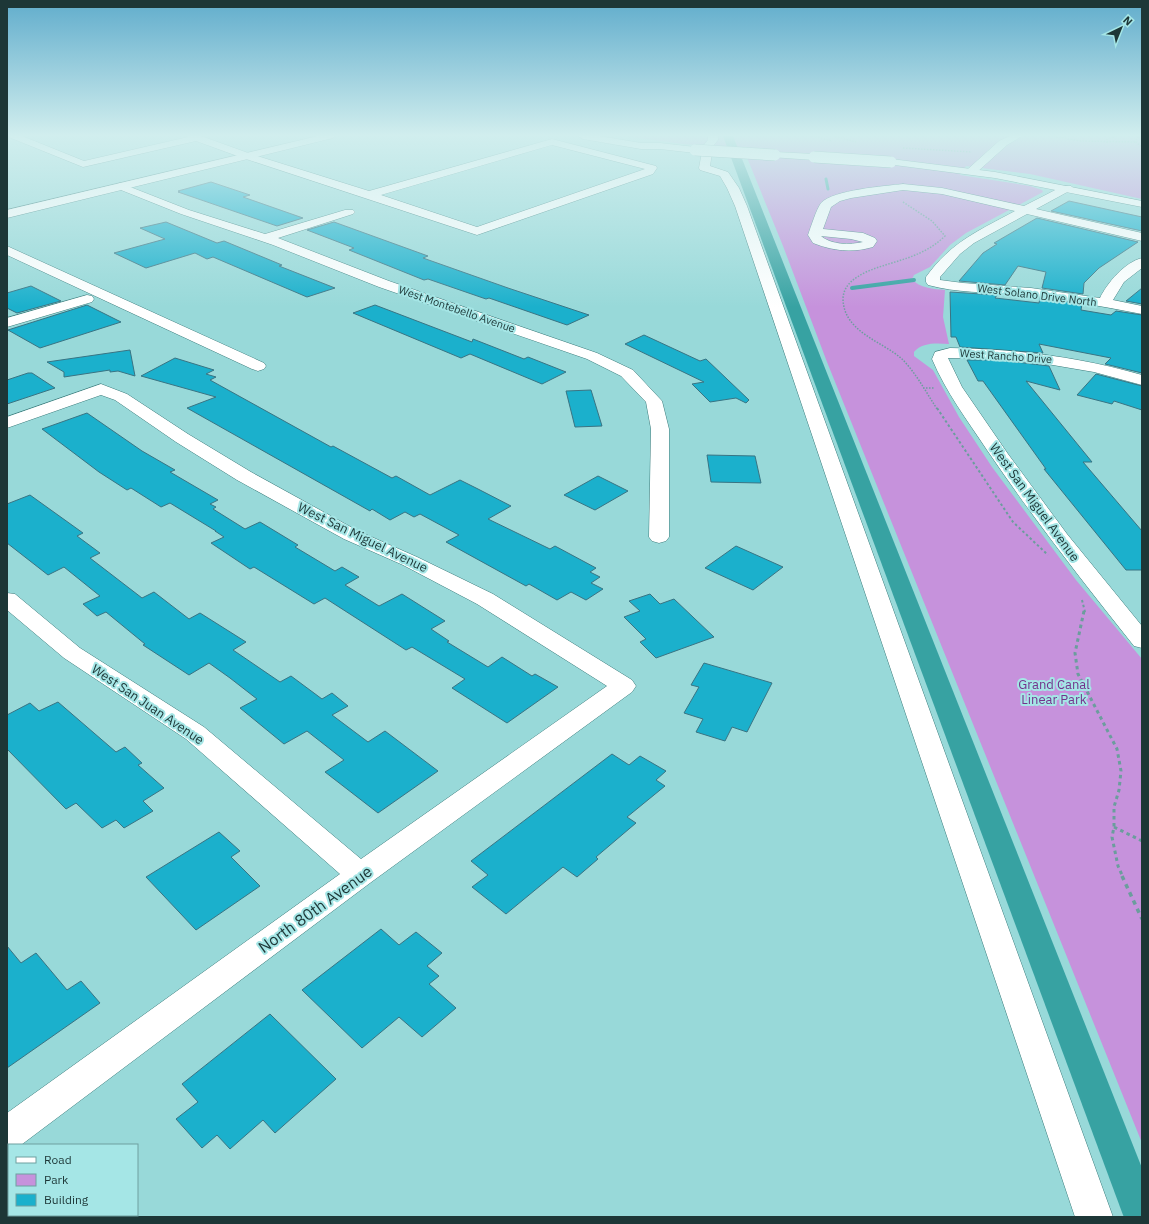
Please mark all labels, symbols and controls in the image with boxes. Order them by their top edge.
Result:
north arrow [1101,8,1141,48]
text: N [1120,13,1136,29]
street label: West Solano Drive North [977,281,1097,309]
street label: West Montebello Avenue [397,282,517,336]
street label: West Rancho Drive [959,346,1053,366]
street label: West San Miguel Avenue [986,440,1083,565]
street label: West San Miguel Avenue [295,499,431,576]
street label: West San Juan Avenue [88,660,207,748]
park label: Grand Canal Linear Park [1018,676,1090,708]
street label: North 80th Avenue [254,861,376,957]
legend [8,1144,138,1216]
text: Road [44,1152,72,1167]
text: Park [44,1172,69,1187]
text: Building [44,1192,89,1207]

